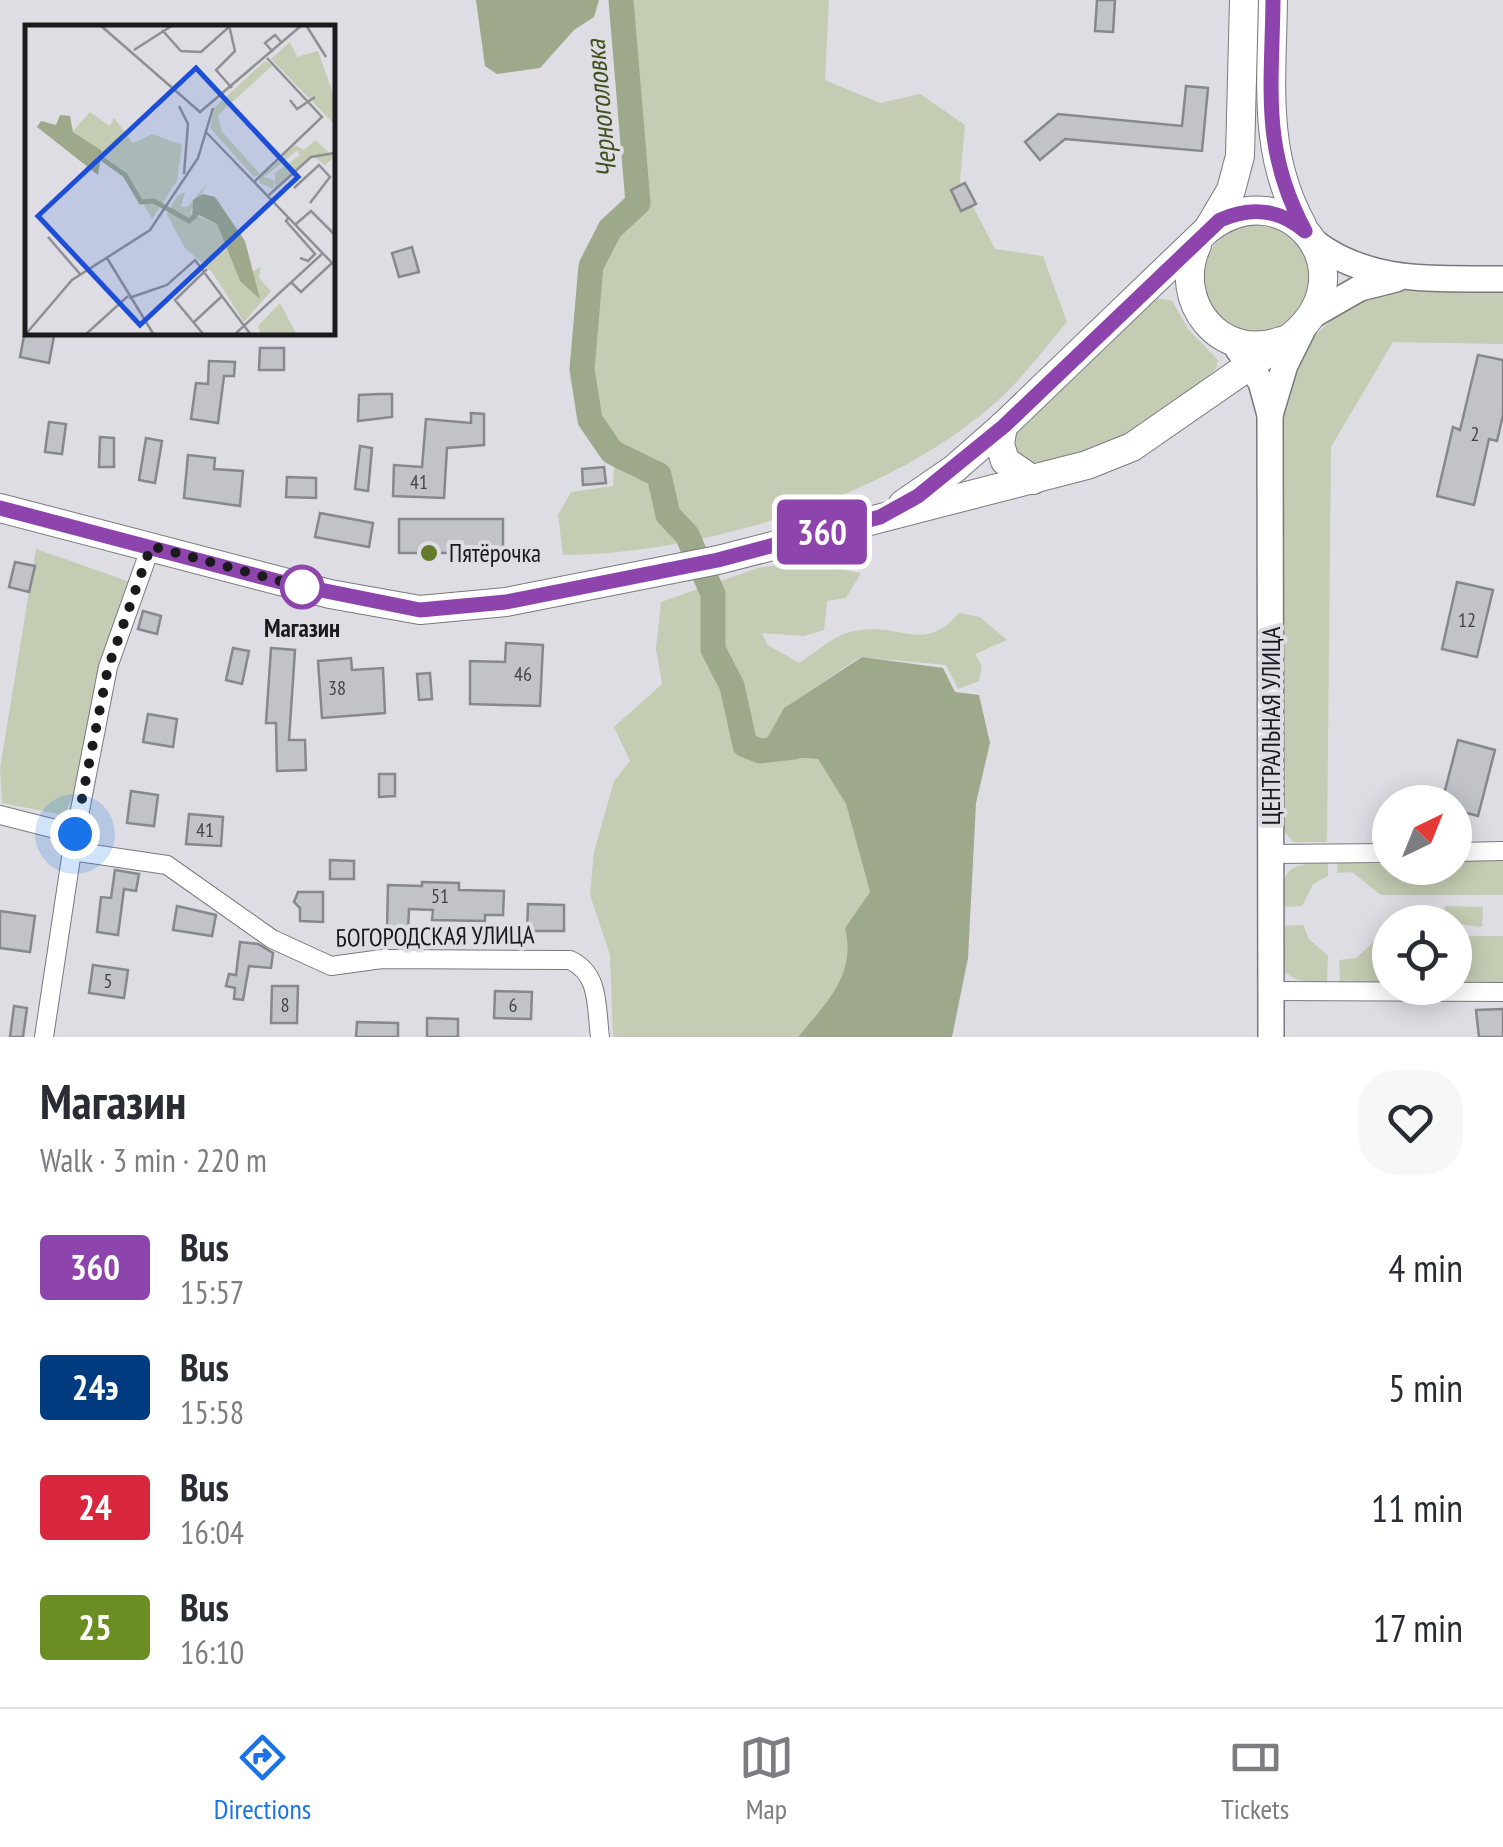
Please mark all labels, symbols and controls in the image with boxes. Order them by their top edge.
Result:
inset map [25,25,335,335]
water label: Черноголовка [575,37,624,180]
house number: 2 [1471,421,1480,447]
house number: 41 [410,469,428,495]
line badge: 360 [764,500,880,564]
text: 360 [797,509,847,555]
place label: Пятёрочка [449,537,541,569]
marker: Пятёрочка [418,542,440,564]
marker: Магазин [281,566,323,608]
house number: 12 [1458,607,1476,633]
place label: Магазин [264,612,340,644]
street label: ЦЕНТРАЛЬНАЯ УЛИЦА [1255,626,1287,825]
house number: 46 [514,661,532,687]
house number: 38 [328,675,346,701]
north arrow [1372,785,1472,885]
map controls [1372,785,1472,1005]
your location [50,809,100,859]
house number: 41 [196,817,214,843]
house number: 51 [431,883,449,909]
button: locate [1372,905,1472,1005]
street label: БОГОРОДСКАЯ УЛИЦА [335,918,535,954]
house number: 5 [104,968,113,994]
house number: 8 [281,992,290,1018]
house number: 6 [509,992,518,1018]
text: Магазин [40,1070,186,1132]
button: heart [1358,1070,1463,1175]
text: Walk · 3 min · 220 m [40,1139,267,1181]
text: Bus [180,1222,229,1271]
text: 4 min [1388,1243,1463,1292]
text: 360 [70,1244,120,1290]
text: 15:57 [180,1271,244,1313]
text: Bus [180,1342,229,1391]
text: 5 min [1388,1363,1463,1412]
text: 24э [72,1364,118,1410]
text: 15:58 [180,1391,244,1433]
text: Bus [180,1462,229,1511]
text: 11 min [1371,1483,1463,1532]
text: 24 [78,1484,112,1530]
text: 16:04 [180,1511,244,1553]
text: Bus [180,1582,229,1631]
text: 17 min [1373,1603,1463,1652]
text: 25 [78,1604,112,1650]
text: 16:10 [180,1631,244,1673]
tab: Directions [214,1730,311,1827]
tab: Map [739,1730,794,1827]
tab: Tickets [1221,1730,1289,1827]

